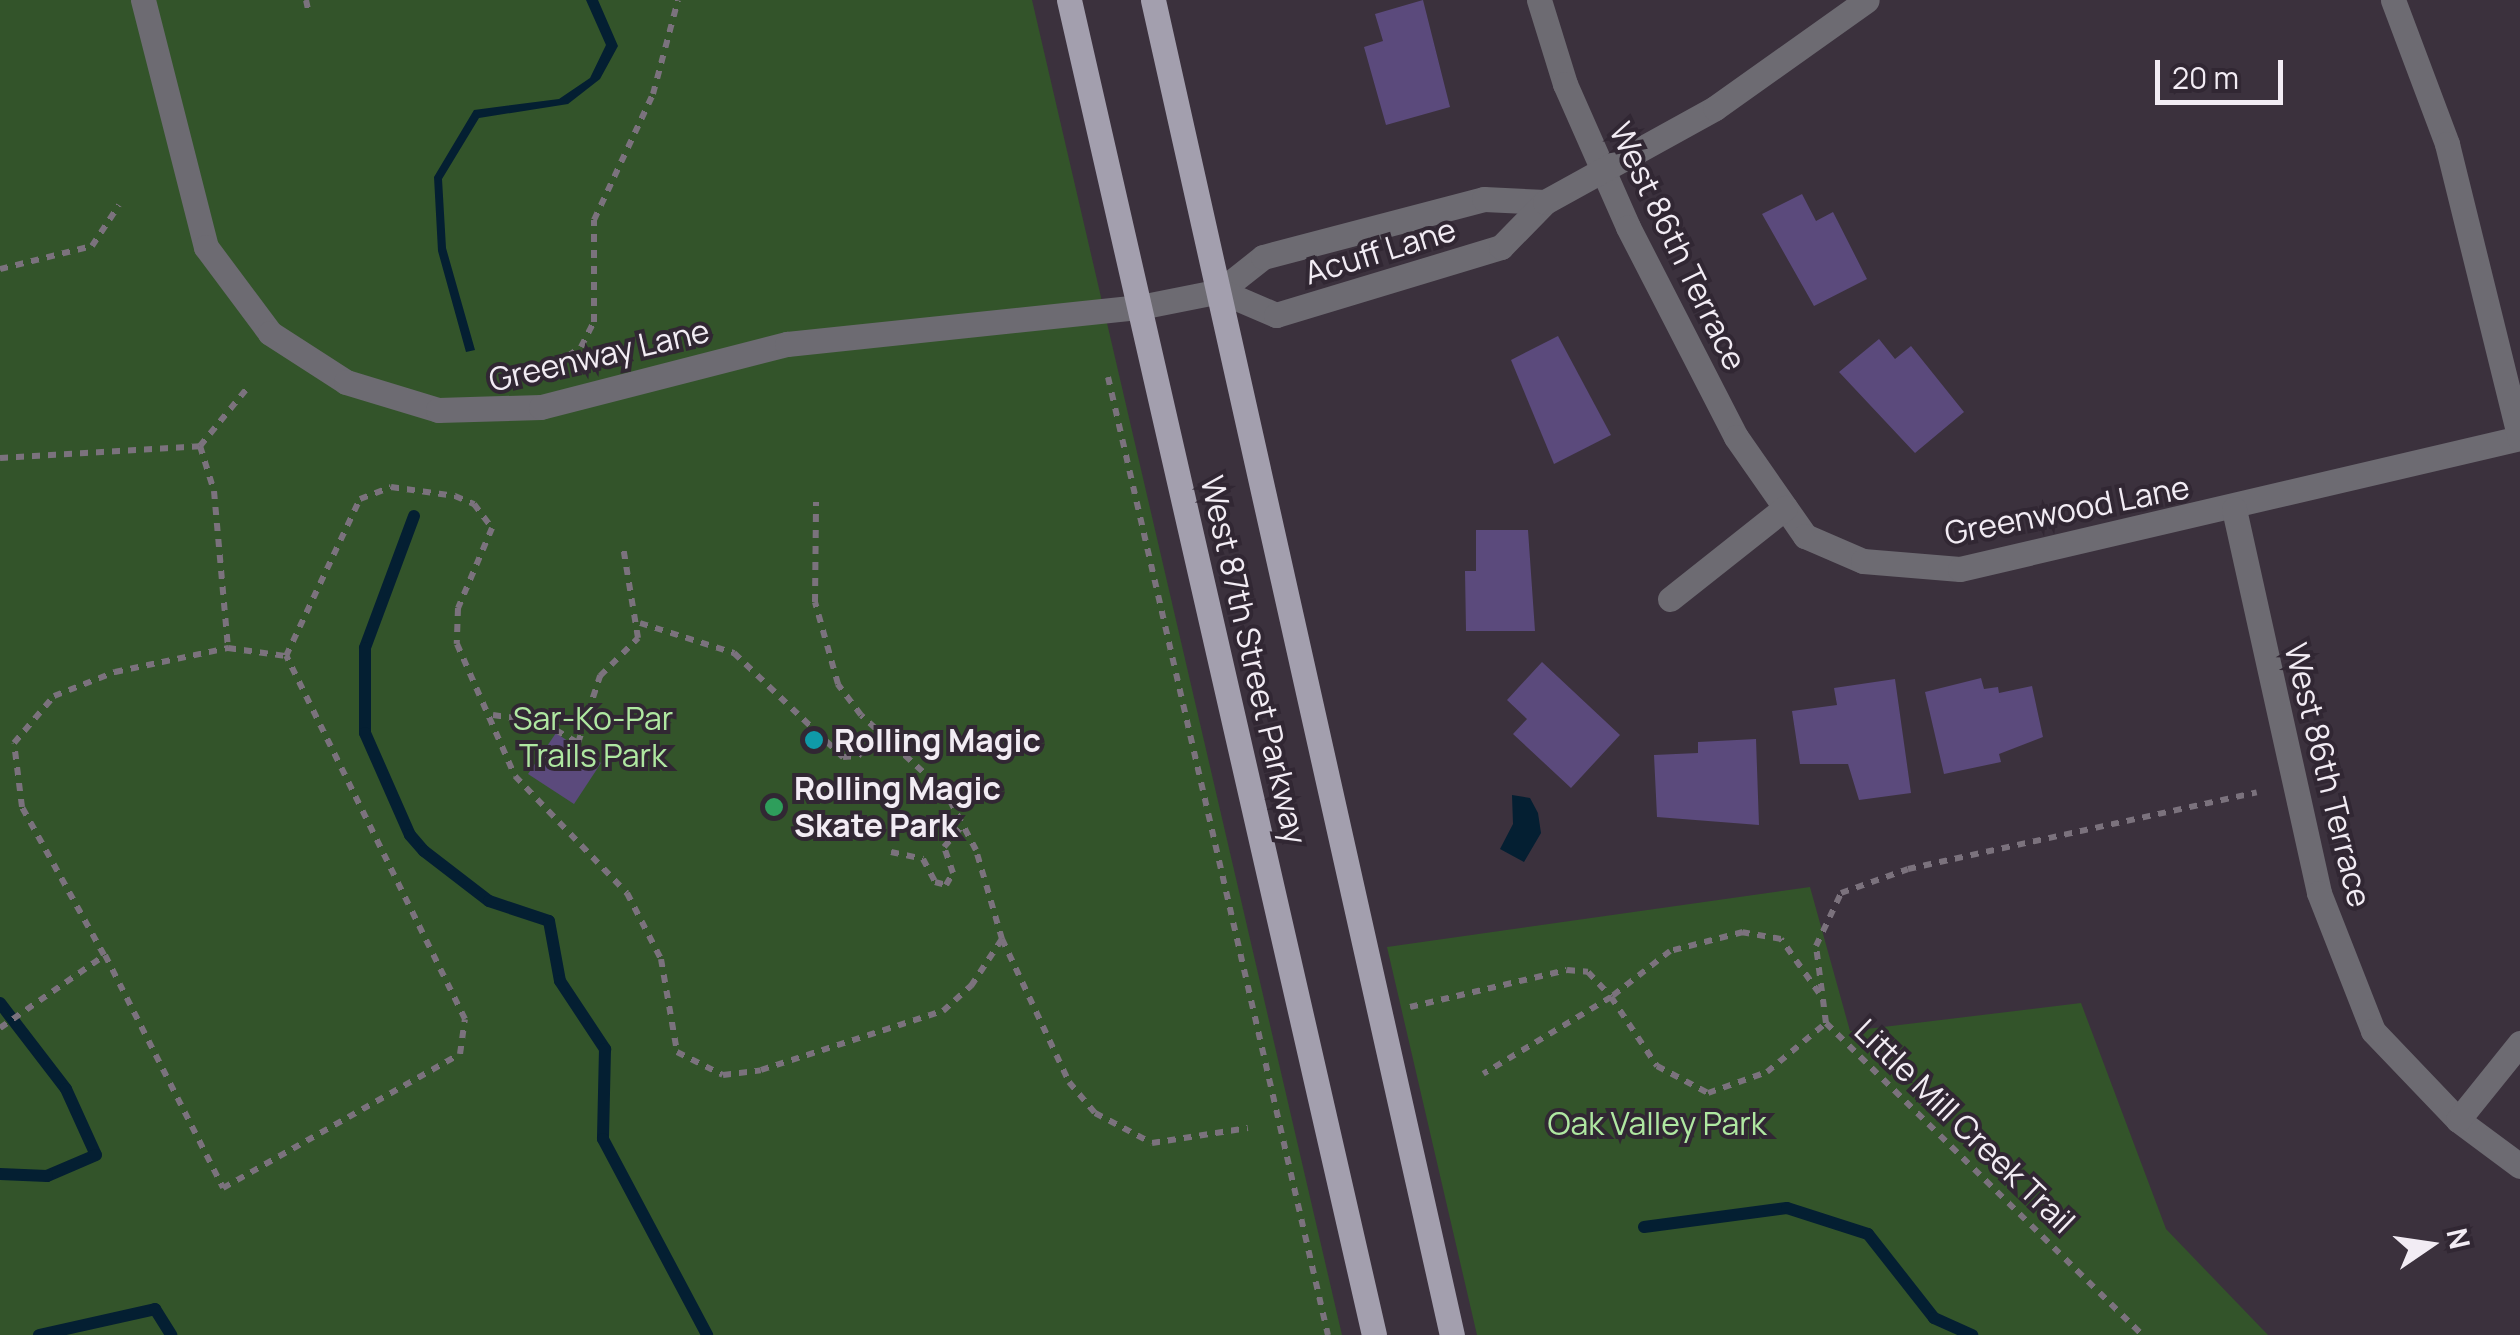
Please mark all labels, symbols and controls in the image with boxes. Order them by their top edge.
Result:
scale bar [2160,40,2288,102]
text: 20 m [2172,57,2239,98]
street label: West 86th Terrace [1601,116,1755,376]
street label: Acuff Lane [1300,210,1460,292]
street label: Greenway Lane [485,311,713,399]
street label: Greenwood Lane [1941,467,2193,553]
street label: West 87th Street Parkway [1193,472,1315,848]
street label: West 86th Terrace [2277,639,2379,911]
park label: Sar-Ko-Par Trails Park [513,700,673,775]
place label: Rolling Magic [834,721,1041,759]
marker: Rolling Magic [803,729,825,751]
place label: Rolling Magic Skate Park [794,770,1001,845]
marker: Rolling Magic Skate Park [763,796,785,818]
street label: Little Mill Creek Trail [1847,1011,2083,1241]
park label: Oak Valley Park [1547,1104,1767,1142]
north arrow [2380,1195,2480,1295]
text: N [2438,1224,2480,1252]

